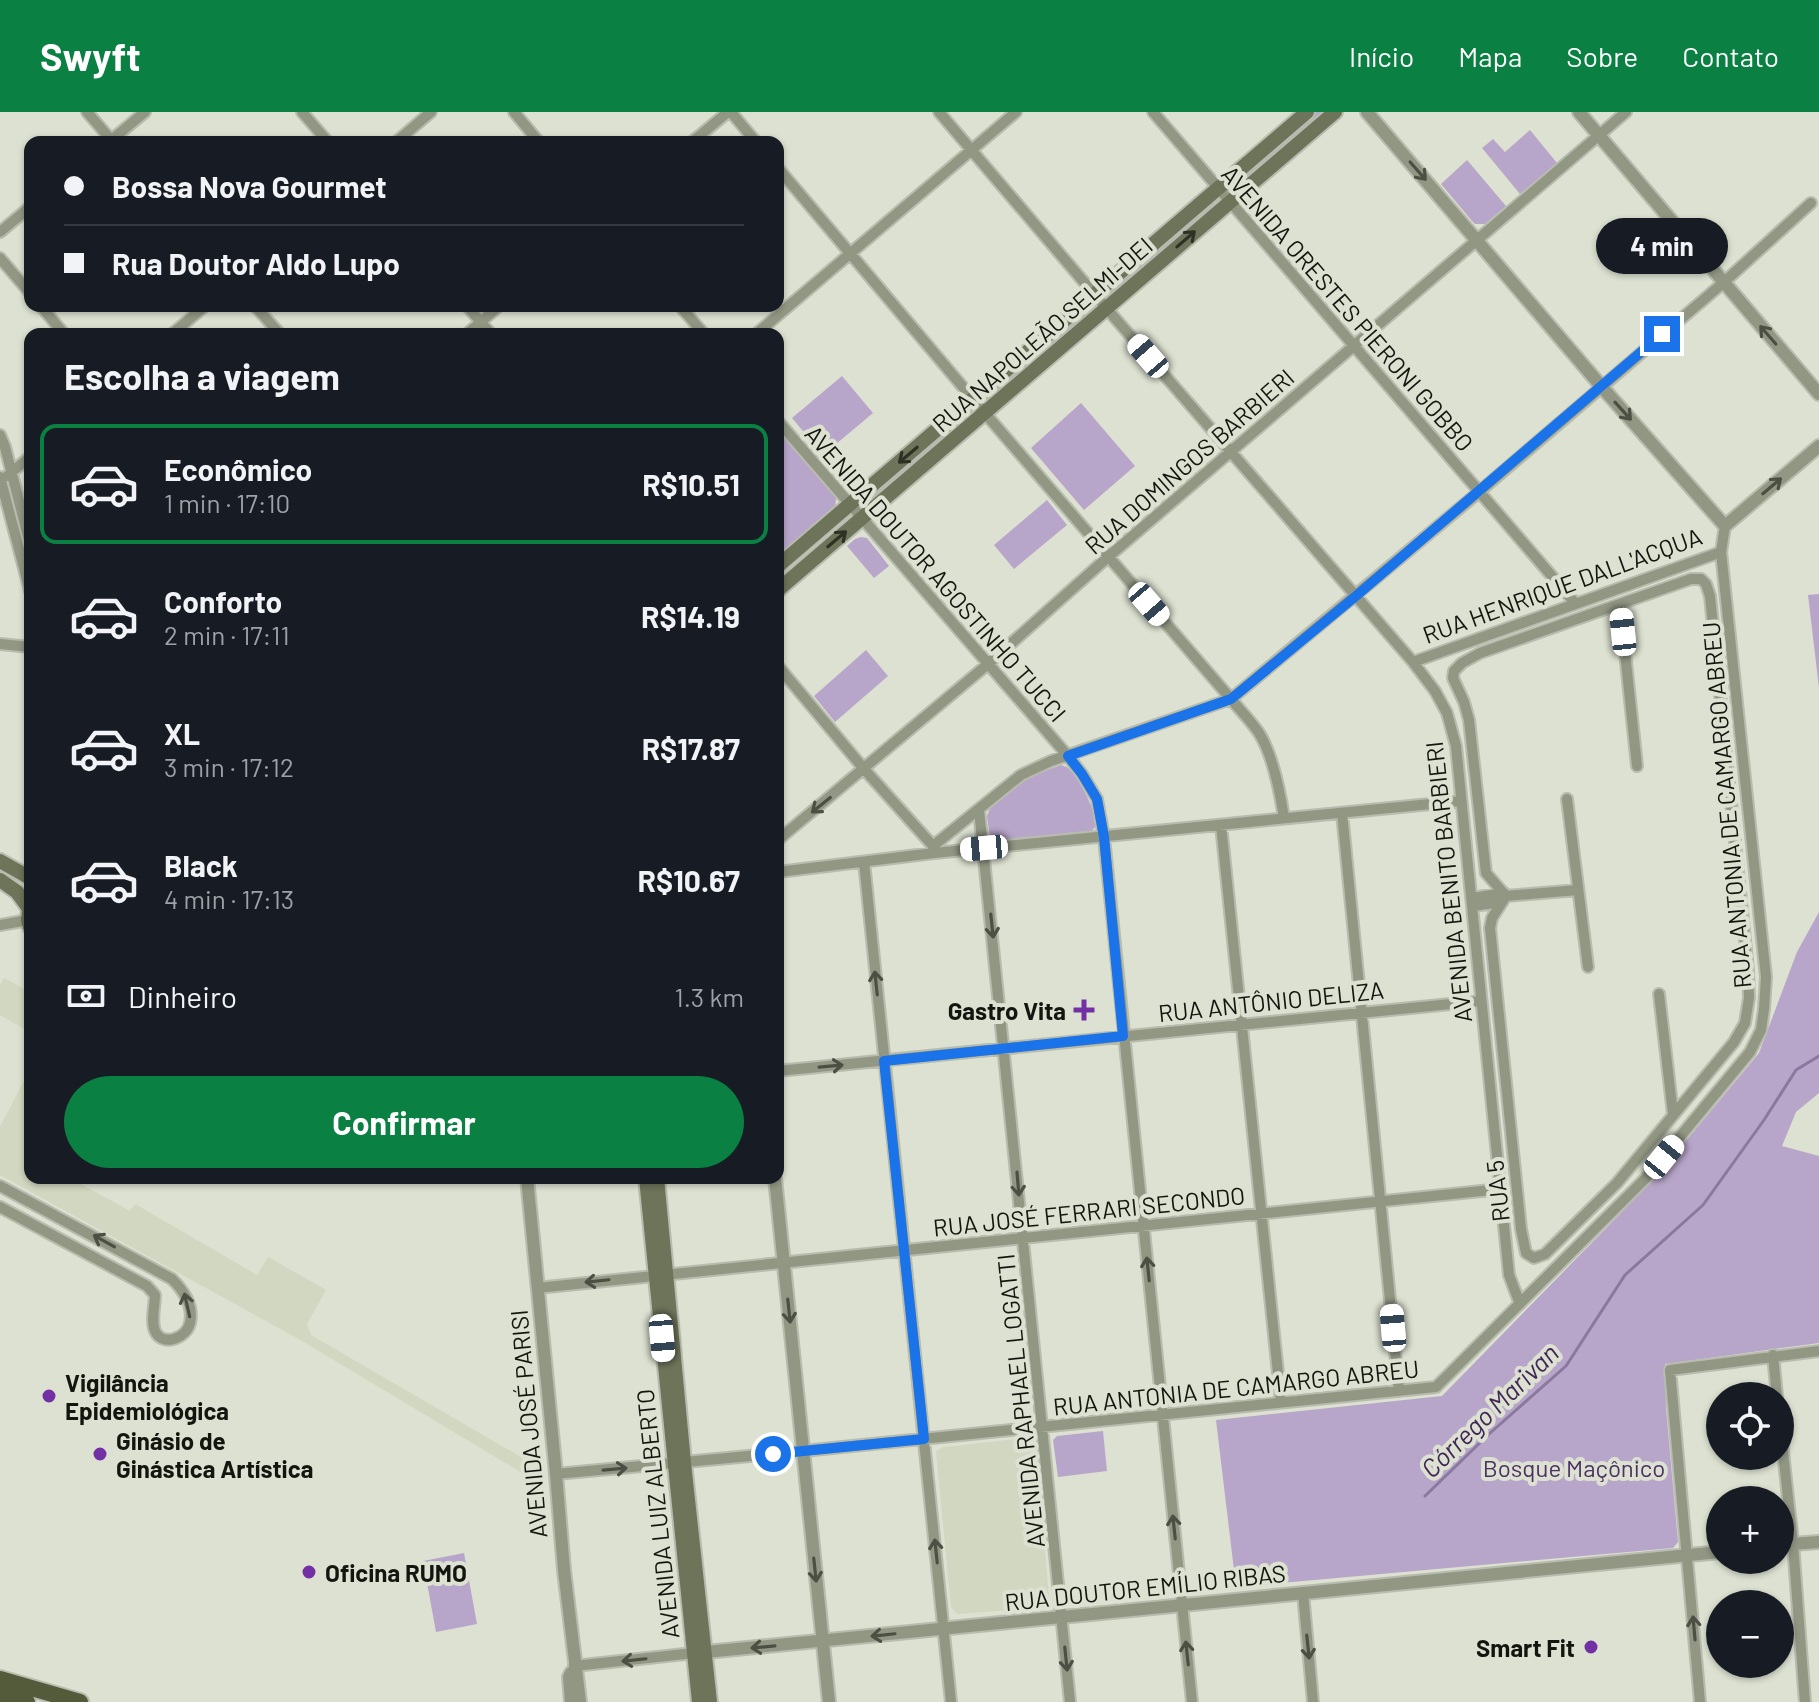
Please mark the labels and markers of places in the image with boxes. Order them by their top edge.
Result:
place label: Gastro Vita [948,996,1066,1025]
marker: Gastro Vita [1073,999,1095,1021]
place label: Vigilância Epidemiológica [65,1368,229,1425]
marker: Vigilância Epidemiológica [40,1387,58,1405]
place label: Ginásio de Ginástica Artística [116,1426,313,1483]
marker: Ginásio de Ginástica Artística [91,1445,109,1463]
place label: Oficina RUMO [325,1558,467,1587]
marker: Oficina RUMO [300,1563,318,1581]
place label: Smart Fit [1476,1633,1575,1662]
marker: Smart Fit [1582,1638,1600,1656]

